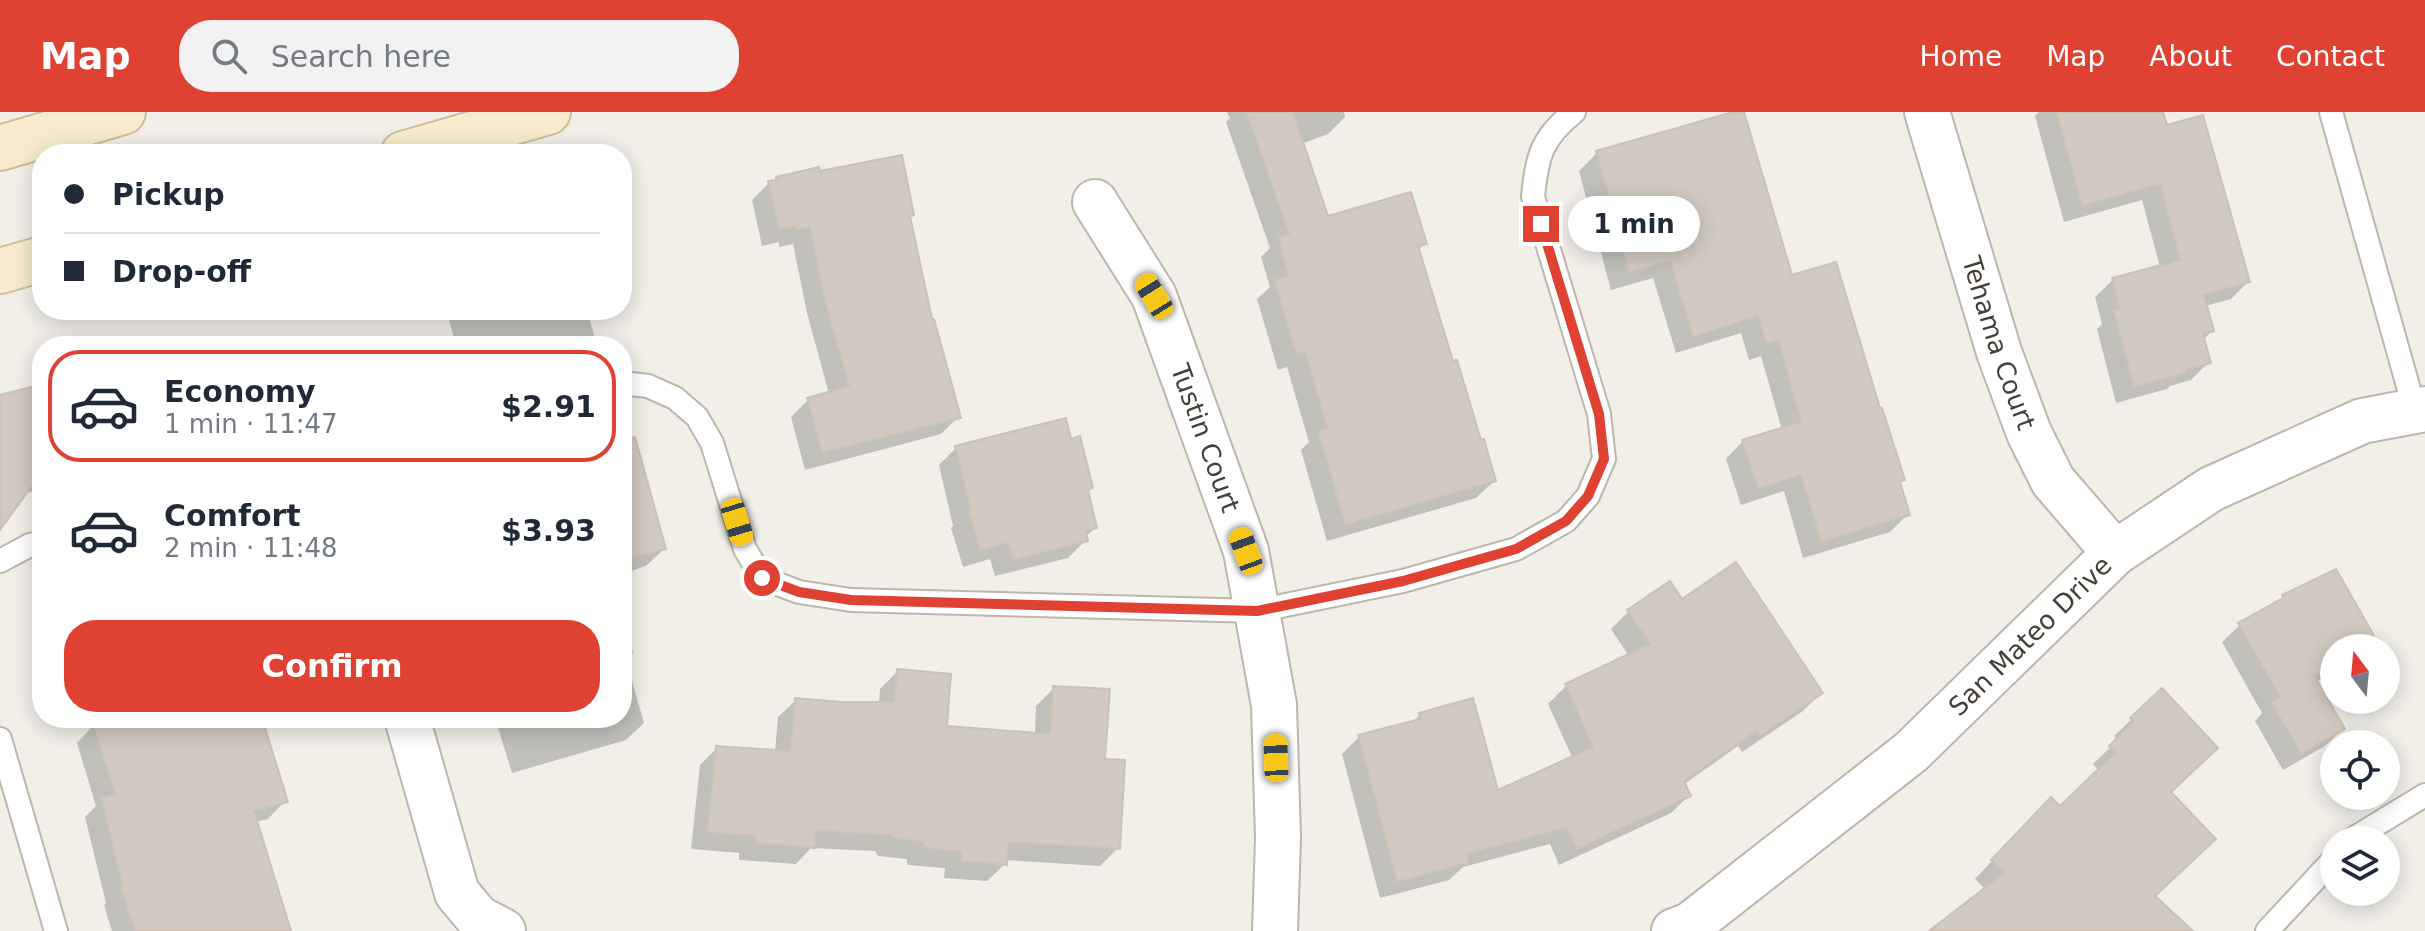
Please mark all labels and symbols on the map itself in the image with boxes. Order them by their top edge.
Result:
callout: 1 min [1569,196,1701,252]
route end [1523,206,1559,242]
street label: Tehama Court [1956,252,2042,434]
car [1131,269,1177,323]
street label: Tustin Court [1164,359,1246,516]
car [719,496,755,548]
car [1227,524,1265,578]
street label: San Mateo Drive [1942,550,2118,722]
route start [744,560,780,596]
north arrow [2320,634,2400,714]
car [1263,734,1289,782]

